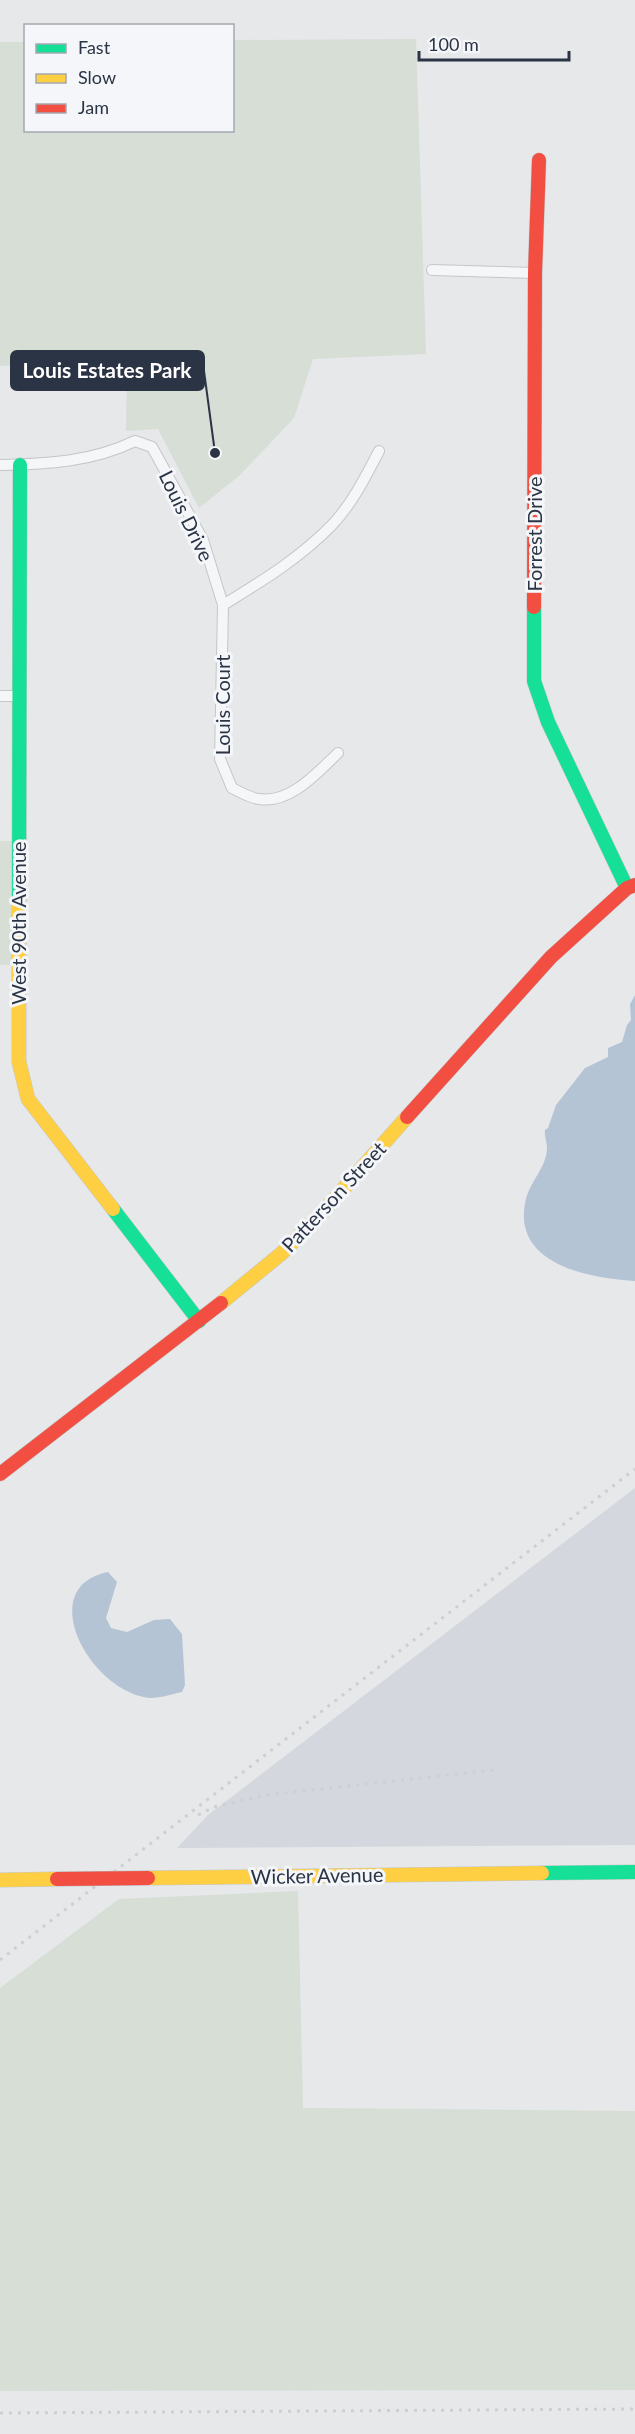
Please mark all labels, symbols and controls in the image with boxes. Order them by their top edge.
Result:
legend [24,24,234,132]
scale bar [419,24,569,62]
text: 100 m [428,33,479,55]
text: Fast [78,36,111,58]
text: Slow [78,66,116,88]
text: Jam [78,96,109,118]
callout: Louis Estates Park [11,351,204,390]
text: Louis Estates Park [22,357,192,382]
street label: Louis Drive [155,466,219,565]
street label: Forrest Drive [522,476,546,592]
street label: Louis Court [210,655,234,755]
street label: West 90th Avenue [6,841,30,1005]
street label: Patterson Street [276,1136,390,1256]
street label: Wicker Avenue [250,1862,384,1888]

